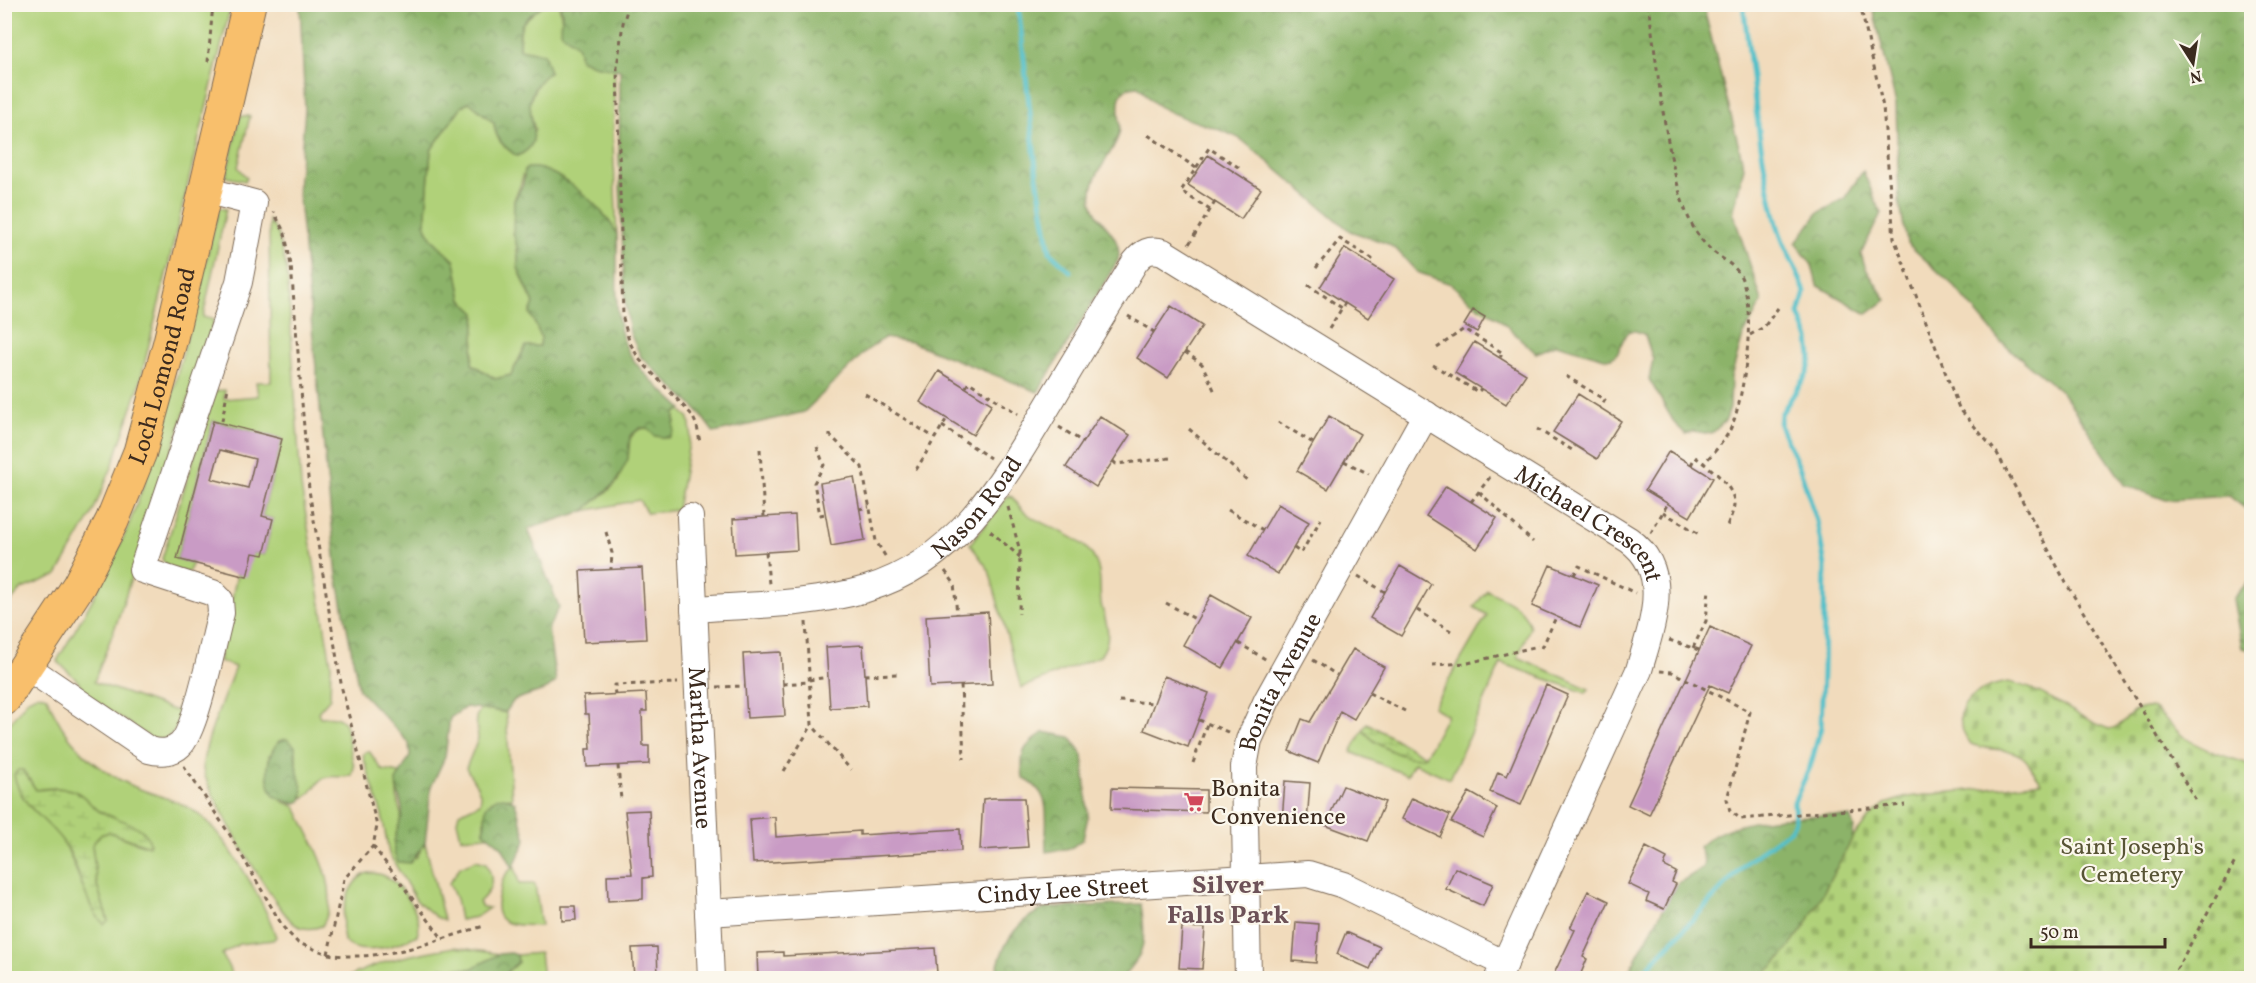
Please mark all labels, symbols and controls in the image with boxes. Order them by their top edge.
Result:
north arrow [2163,33,2223,93]
text: N [2187,64,2204,88]
street label: Loch Lomond Road [121,264,206,471]
street label: Nason Road [925,450,1032,568]
street label: Michael Crescent [1507,458,1670,585]
street label: Bonita Avenue [1232,607,1331,754]
street label: Martha Avenue [678,666,719,830]
place label: Bonita Convenience [1211,773,1346,835]
supermarket icon: Bonita Convenience [1182,790,1206,814]
park label: Saint Joseph's Cemetery [2060,831,2204,893]
district label: Silver Falls Park [1167,868,1289,934]
street label: Cindy Lee Street [977,869,1150,914]
scale bar [2031,911,2164,949]
text: 50 m [2040,921,2079,946]

